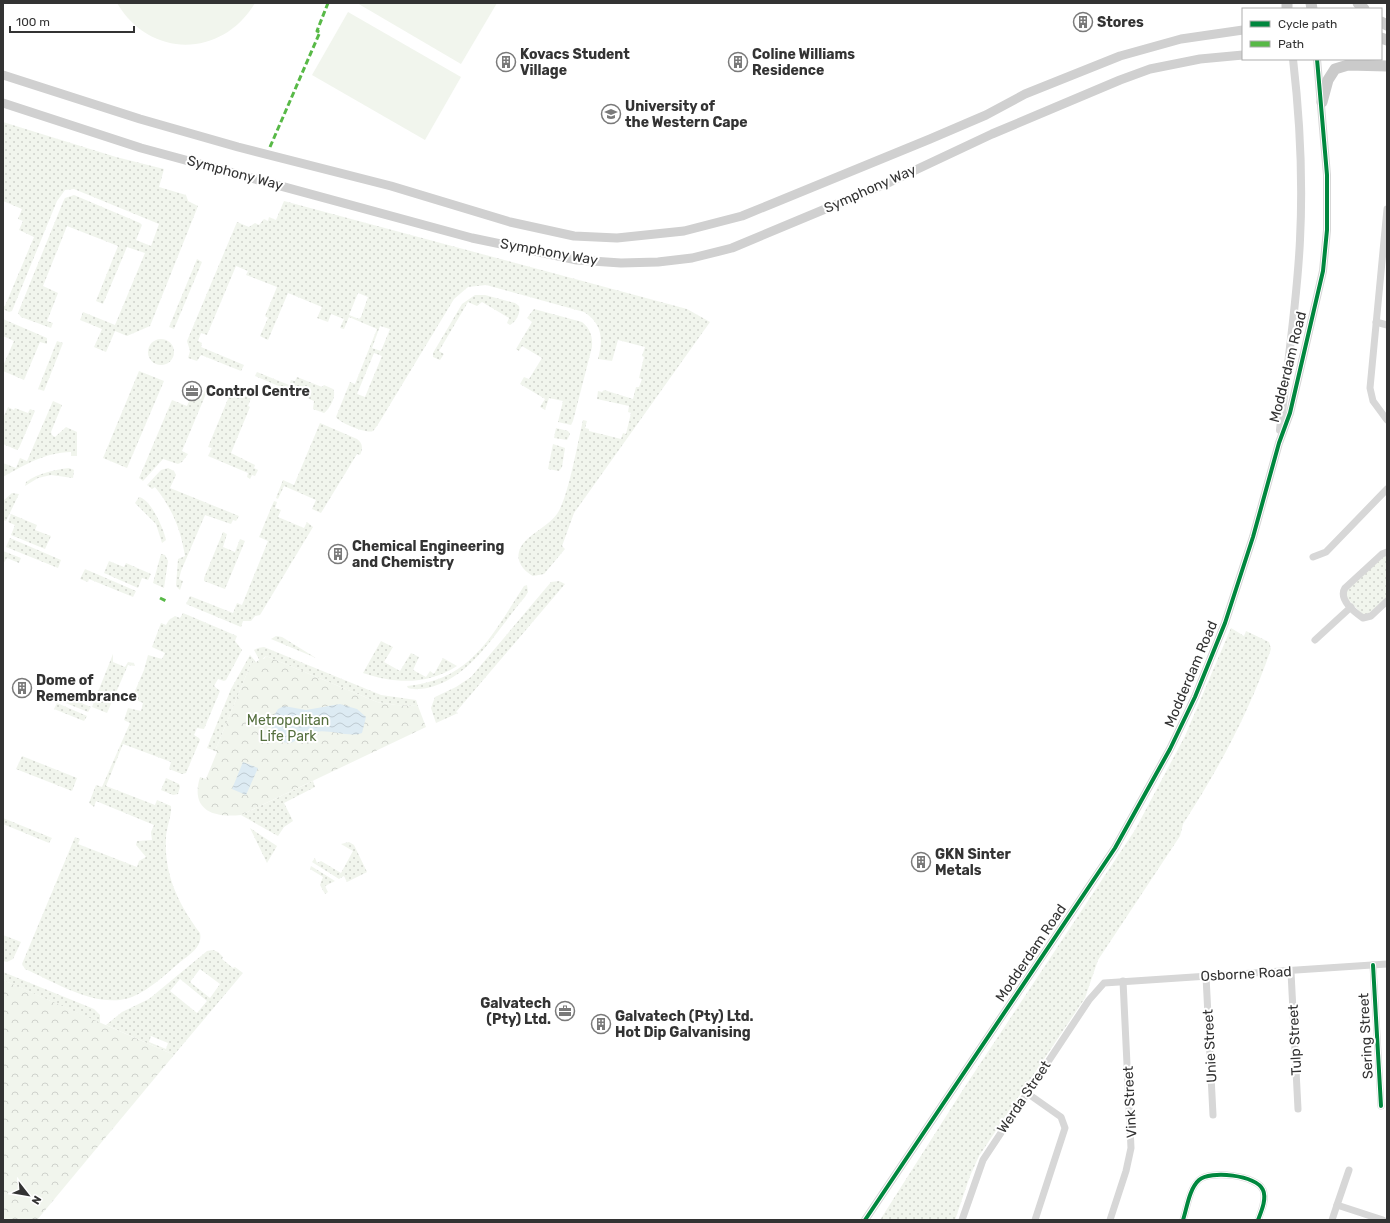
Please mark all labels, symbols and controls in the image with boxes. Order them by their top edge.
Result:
scale bar [10,8,134,34]
legend [1242,8,1382,60]
building icon: Stores [1072,11,1094,33]
place label: Stores [1097,14,1144,31]
text: 100 m [16,15,50,29]
text: Cycle path [1278,17,1337,31]
text: Path [1278,37,1304,51]
place label: Kovacs Student Village [520,46,630,79]
place label: Coline Williams Residence [752,46,855,79]
building icon: Kovacs Student Village [495,51,517,73]
building icon: Coline Williams Residence [727,51,749,73]
place label: University of the Western Cape [625,98,748,131]
school or university icon: University of the Western Cape [600,103,622,125]
street label: Symphony Way [185,152,285,194]
street label: Symphony Way [821,161,919,217]
street label: Symphony Way [499,235,599,269]
street label: Modderdam Road [1266,310,1310,424]
office icon: Control Centre [181,380,203,402]
place label: Control Centre [206,383,310,400]
place label: Chemical Engineering and Chemistry [352,538,504,571]
building icon: Chemical Engineering and Chemistry [327,543,349,565]
street label: Modderdam Road [1161,618,1221,730]
place label: Dome of Remembrance [36,672,137,705]
building icon: Dome of Remembrance [11,677,33,699]
park label: Metropolitan Life Park [247,712,329,745]
place label: GKN Sinter Metals [935,846,1011,879]
building icon: GKN Sinter Metals [910,851,932,873]
street label: Modderdam Road [992,901,1070,1005]
street label: Osborne Road [1200,963,1292,985]
street label: Sering Street [1355,992,1377,1079]
place label: Galvatech (Pty) Ltd. [480,995,551,1028]
office icon: Galvatech (Pty) Ltd. [554,1000,576,1022]
street label: Tulp Street [1285,1004,1305,1076]
place label: Galvatech (Pty) Ltd. Hot Dip Galvanising [615,1008,754,1041]
street label: Unie Street [1200,1008,1220,1083]
building icon: Galvatech (Pty) Ltd. Hot Dip Galvanising [590,1013,612,1035]
street label: Werda Street [993,1057,1055,1137]
street label: Vink Street [1120,1065,1140,1138]
north arrow [8,1175,48,1215]
text: N [28,1193,44,1207]

